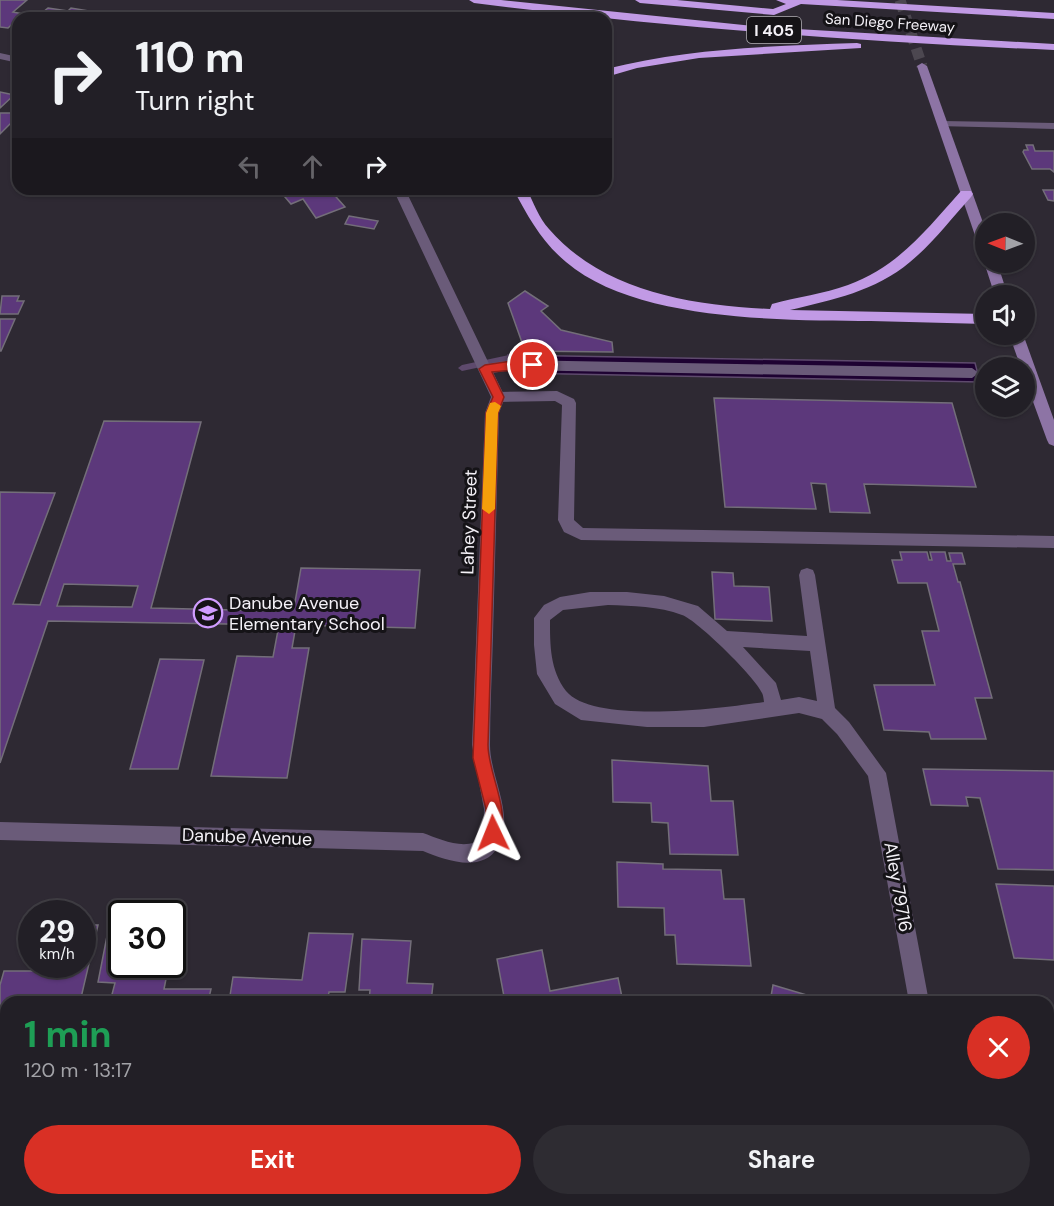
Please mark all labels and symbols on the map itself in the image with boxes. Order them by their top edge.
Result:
street label: San Diego Freeway [824,8,956,38]
road number: I 405 [747,17,801,43]
north arrow [975,213,1035,273]
pin [507,339,558,390]
street label: Lahey Street [455,469,483,575]
place label: Danube Avenue Elementary School [229,591,385,636]
school or university icon: Danube Avenue Elementary School [192,597,224,629]
position arrow [461,801,525,865]
street label: Danube Avenue [181,823,313,851]
street label: Alley 79716 [878,840,918,934]
speed limit sign: 30 [108,900,186,978]

